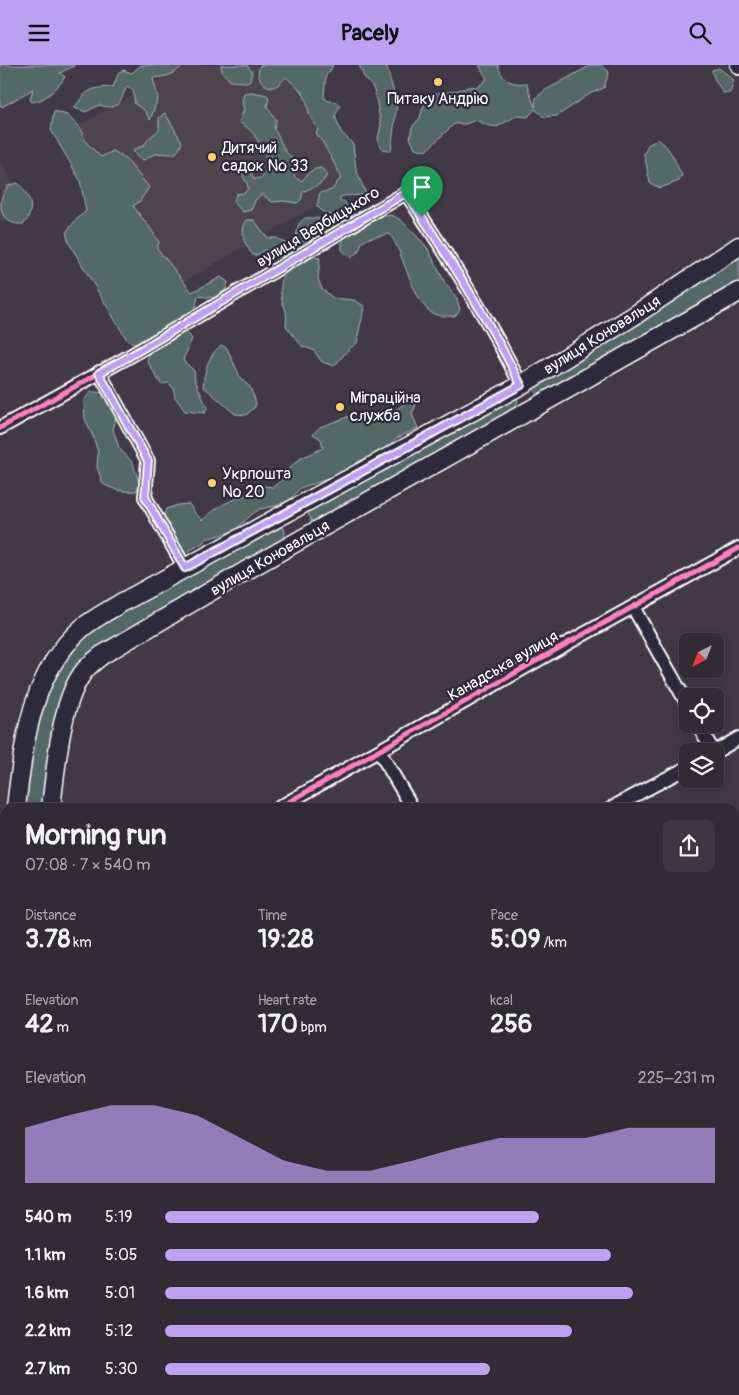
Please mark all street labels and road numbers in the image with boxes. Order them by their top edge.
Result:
street label: вулиця Вербицького [253,182,384,272]
street label: вулиця Коновальця [540,291,664,379]
street label: вулиця Коновальця [207,516,333,600]
street label: Канадська вулиця [444,626,562,706]

